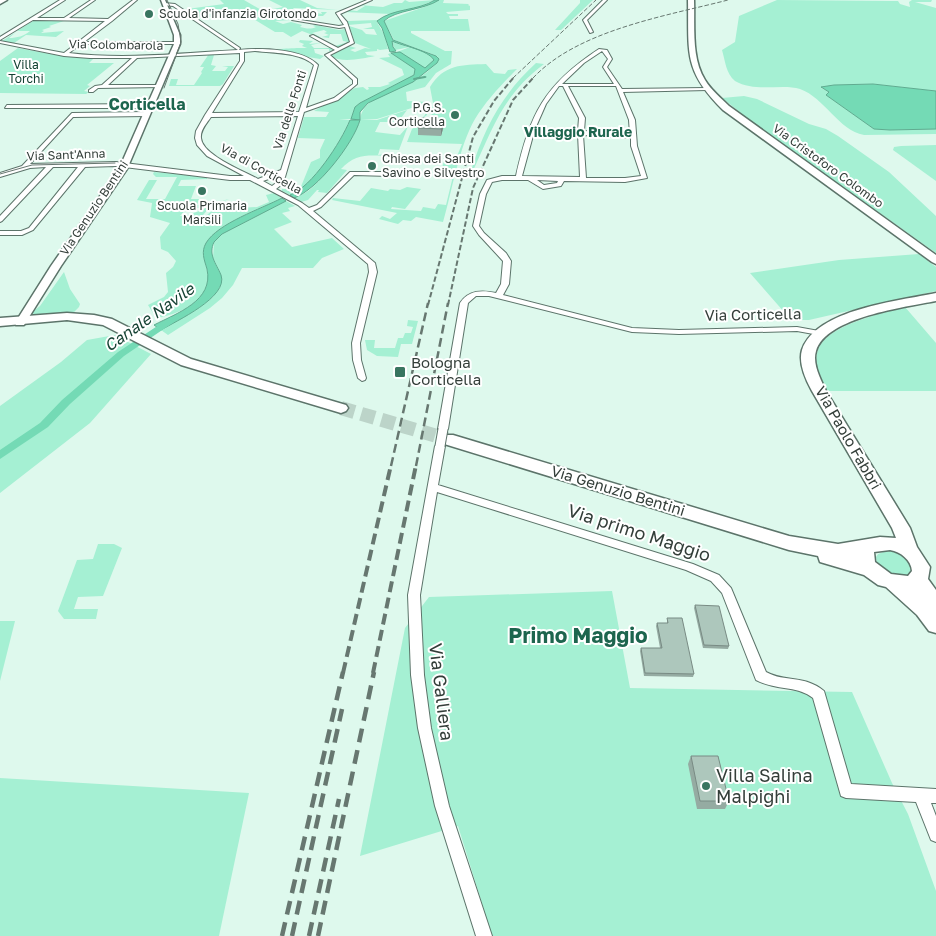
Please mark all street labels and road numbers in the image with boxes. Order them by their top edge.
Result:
street label: Via Colombarola [69,36,163,53]
street label: Via delle Fonti [270,68,309,151]
street label: Via Cristoforo Colombo [770,120,887,211]
street label: Via di Corticella [218,140,305,197]
street label: Via Sant'Anna [26,146,106,163]
street label: Via Genuzio Bentini [56,157,131,258]
street label: Via Corticella [705,304,801,324]
street label: Via Paolo Fabbri [812,383,886,492]
street label: Via Genuzio Bentini [549,461,688,519]
street label: Via primo Maggio [565,499,714,566]
street label: Via Galliera [425,642,459,742]

